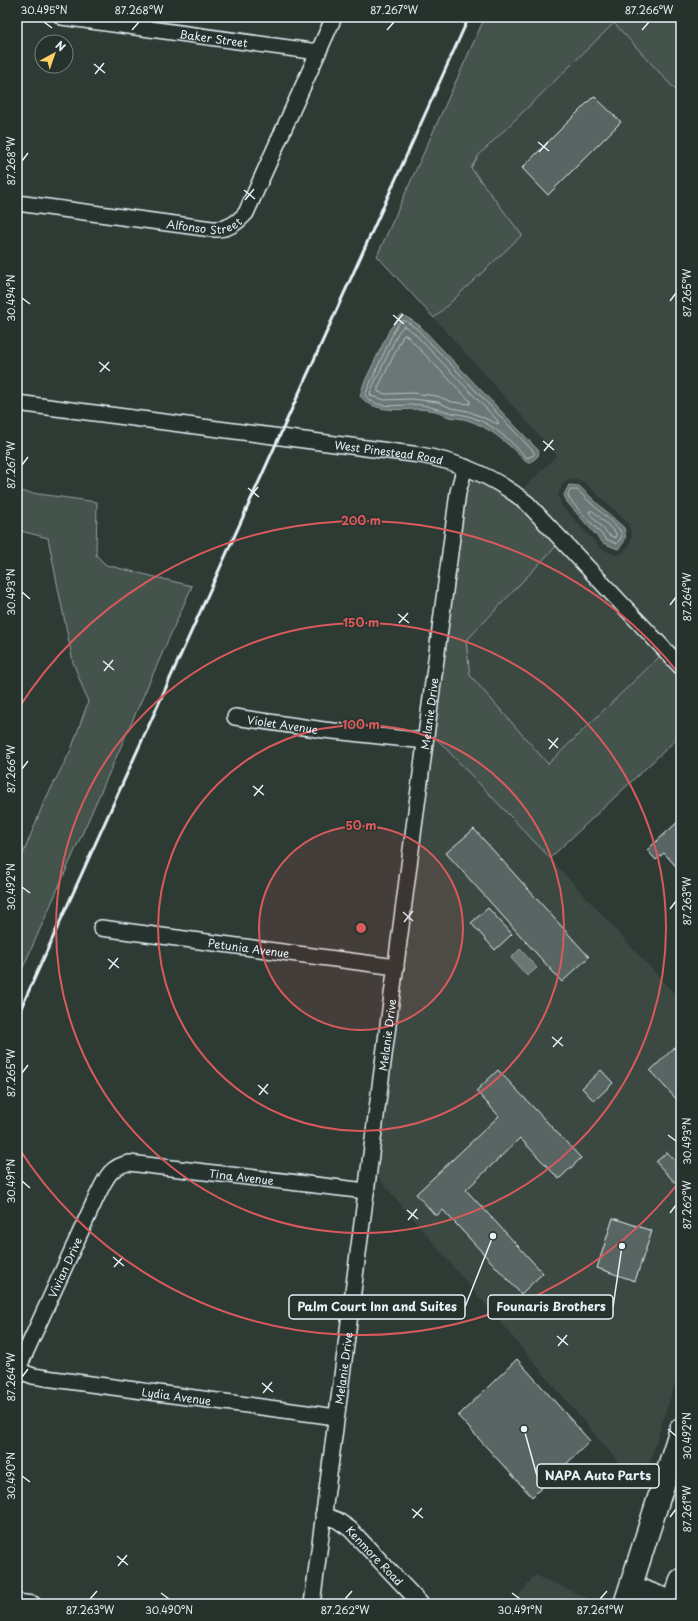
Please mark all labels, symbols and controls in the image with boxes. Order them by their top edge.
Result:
text: 30.495°N [20,2,68,17]
text: 87.268°W [115,2,164,17]
text: 87.267°W [370,2,419,17]
text: 87.266°W [625,2,674,17]
street label: Baker Street [178,25,249,51]
north arrow [34,34,74,74]
text: N [52,37,70,55]
text: 87.268°W [3,136,18,185]
street label: Alfonso Street [166,212,246,238]
text: 87.265°W [679,268,694,317]
text: 30.494°N [3,274,18,322]
street label: West Pinestead Road [333,436,445,468]
text: 87.267°W [3,440,18,489]
text: 200 m [341,511,381,529]
text: 30.493°N [3,568,18,616]
text: 87.264°W [679,572,694,621]
text: 150 m [343,613,379,631]
street label: Melanie Drive [416,676,442,751]
street label: Violet Avenue [246,710,319,738]
text: 100 m [342,715,380,733]
text: 87.266°W [3,744,18,793]
text: 50 m [345,816,377,834]
text: 30.492°N [3,863,18,911]
text: 87.263°W [679,876,694,925]
centre of rings [354,921,368,935]
street label: Petunia Avenue [207,934,291,961]
street label: Melanie Drive [374,998,400,1072]
text: 87.265°W [3,1048,18,1097]
text: 30.493°N [679,1117,694,1165]
text: 30.491°N [3,1158,18,1203]
street label: Tina Avenue [208,1164,275,1189]
text: 87.262°W [679,1180,694,1230]
street label: Vivian Drive [43,1234,86,1300]
callout: Palm Court Inn and Suites [289,1295,465,1319]
callout: Founaris Brothers [488,1295,613,1319]
text: Palm Court Inn and Suites [297,1297,457,1315]
text: Founaris Brothers [496,1297,606,1315]
street label: Melanie Drive [330,1331,356,1405]
text: 87.264°W [3,1352,18,1401]
street label: Lydia Avenue [141,1383,212,1409]
text: 30.492°N [679,1412,694,1460]
text: 30.490°N [3,1452,18,1500]
callout: NAPA Auto Parts [537,1464,659,1488]
text: NAPA Auto Parts [545,1466,651,1484]
text: 87.261°W [679,1485,694,1532]
street label: Kenmore Road [342,1522,408,1589]
text: 87.263°W [66,1602,115,1617]
text: 30.490°N [145,1602,193,1617]
text: 87.262°W [320,1602,370,1617]
text: 30.491°N [498,1602,543,1617]
text: 87.261°W [577,1602,624,1617]

